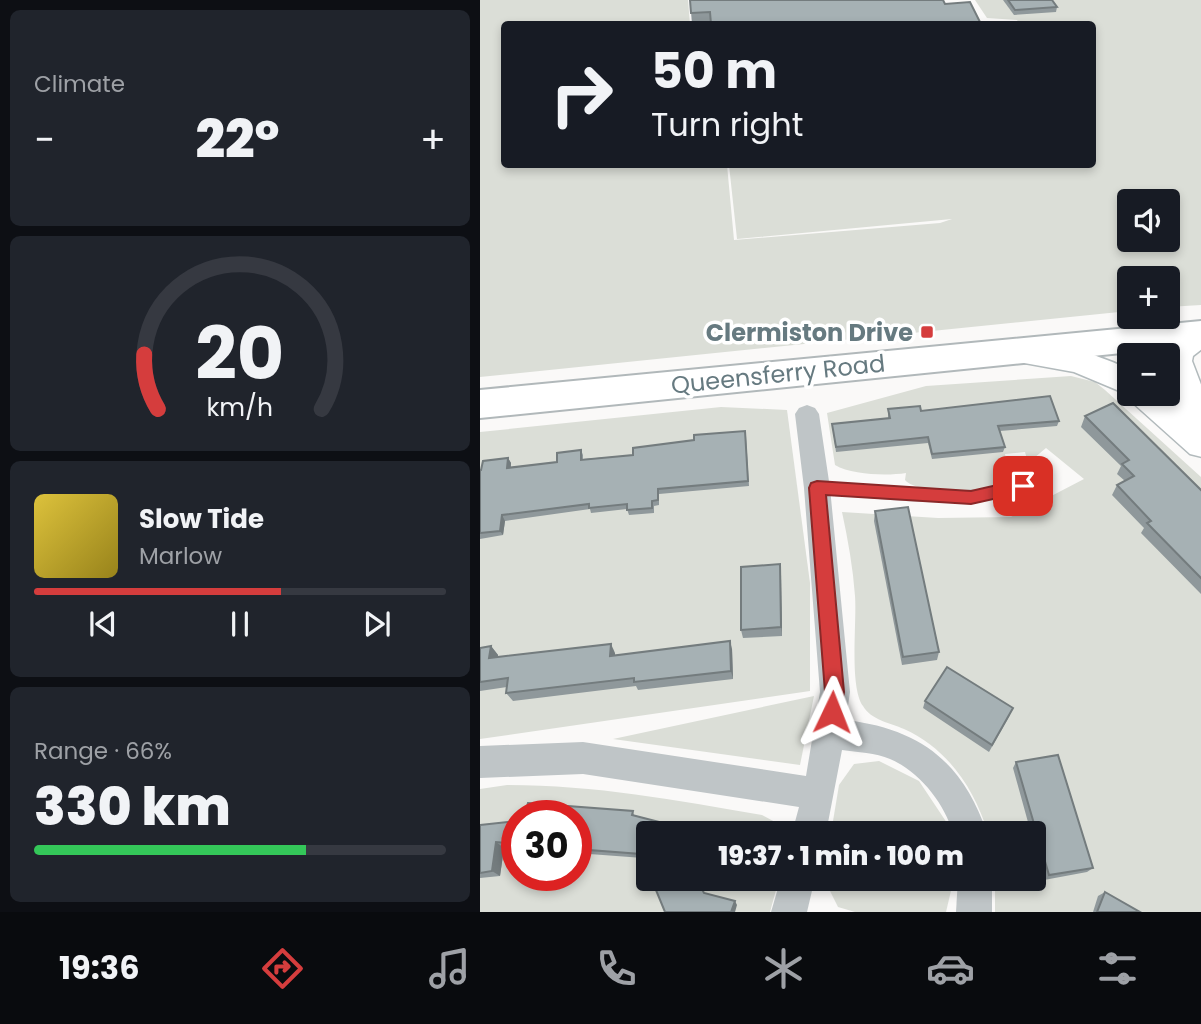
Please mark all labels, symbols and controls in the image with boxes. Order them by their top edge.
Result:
text: 50 m [651,37,777,105]
icon: right [536,49,627,140]
text: Climate [34,68,125,100]
text: Turn right [651,102,803,147]
text: 22° [195,103,280,176]
text: − [34,113,55,166]
text: + [420,113,446,166]
map controls [1117,189,1180,406]
button: sound [1117,189,1180,252]
button: + [1117,266,1180,329]
text: 20 [195,304,285,405]
place label: Clermiston Drive [706,316,913,349]
marker: Clermiston Drive [919,324,935,340]
button: − [1117,343,1180,406]
street label: Queensferry Road [669,346,887,402]
text: km/h [207,390,273,425]
pin [993,456,1053,516]
icon: arrive [1004,467,1042,505]
text: Slow Tide [139,501,264,537]
text: Marlow [139,540,222,572]
icon: previous [84,605,122,643]
icon: pause [221,605,259,643]
icon: next [358,605,396,643]
position arrow [795,675,869,749]
text: Range · 66% [34,735,172,767]
text: 330 km [34,770,231,843]
speed limit sign: 30 [501,800,592,891]
text: 19:37 · 1 min · 100 m [718,838,964,874]
icon: directions [258,944,307,993]
icon: music [425,944,474,993]
icon: phone [592,944,641,993]
icon: climate [759,944,808,993]
icon: car [926,944,975,993]
icon: filters [1093,944,1142,993]
text: 19:36 [59,945,140,990]

